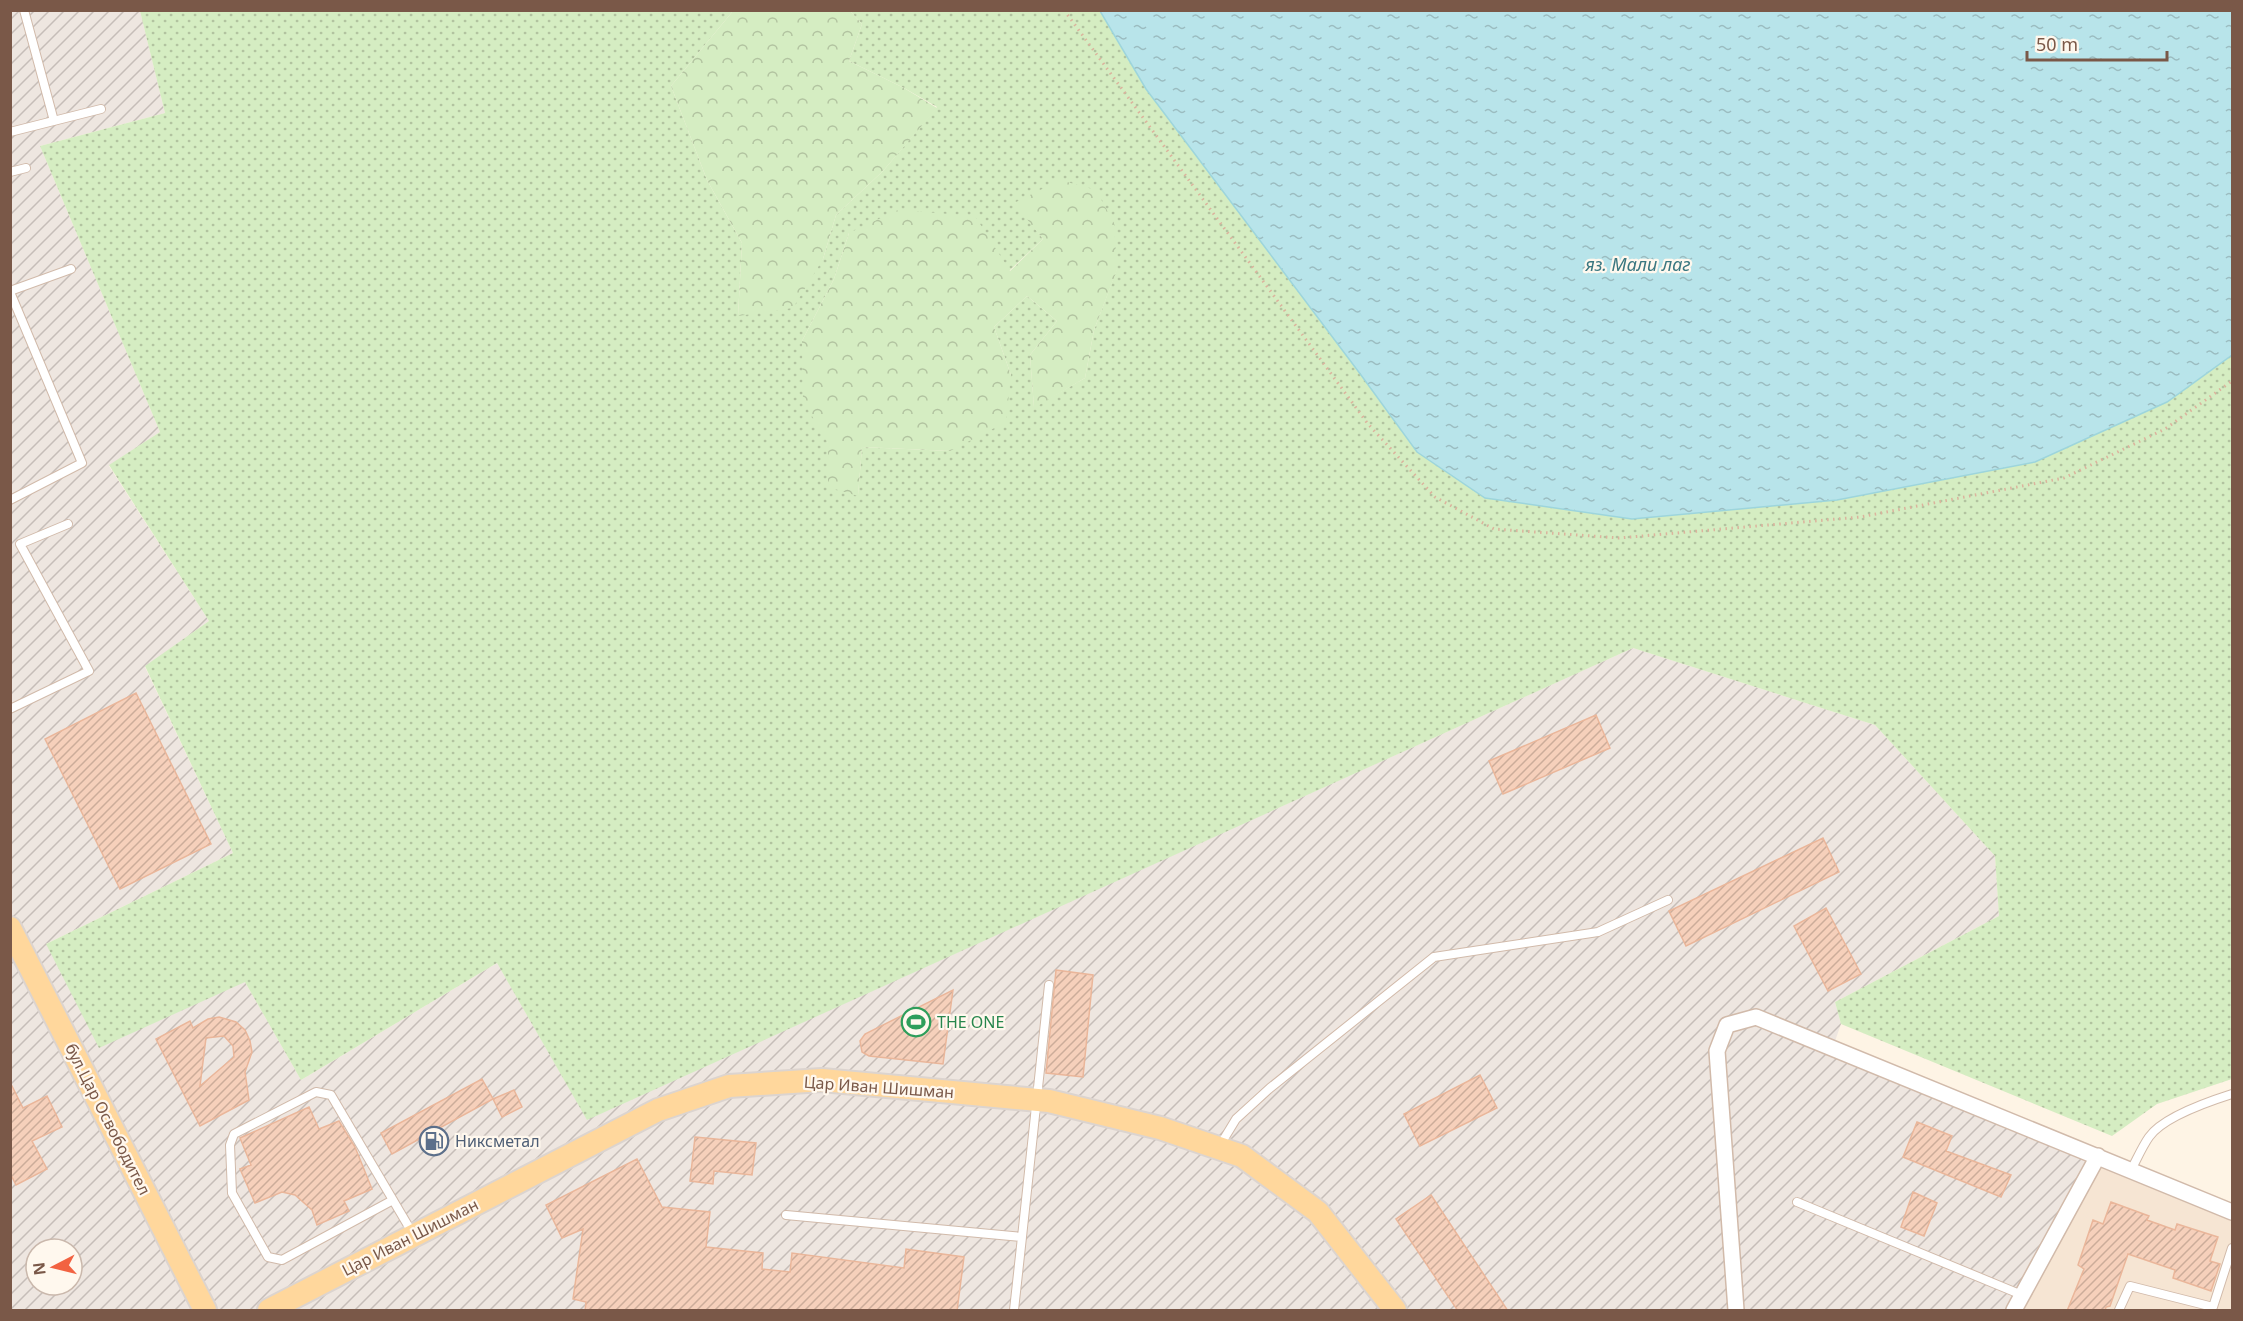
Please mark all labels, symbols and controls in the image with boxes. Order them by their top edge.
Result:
scale bar [2027,24,2166,62]
text: 50 m [2036,32,2078,56]
water label: яз. Мали лаг [1584,252,1691,276]
sports icon: THE ONE [900,1006,932,1038]
place label: THE ONE [937,1011,1004,1033]
street label: бул.Цар Освободител [60,1039,156,1199]
street label: Цар Иван Шишман [803,1071,955,1103]
fuel station icon: Никсметал [418,1125,450,1157]
place label: Никсметал [455,1130,540,1152]
street label: Цар Иван Шишман [338,1193,482,1281]
north arrow [24,1237,84,1297]
text: N [27,1261,51,1277]

